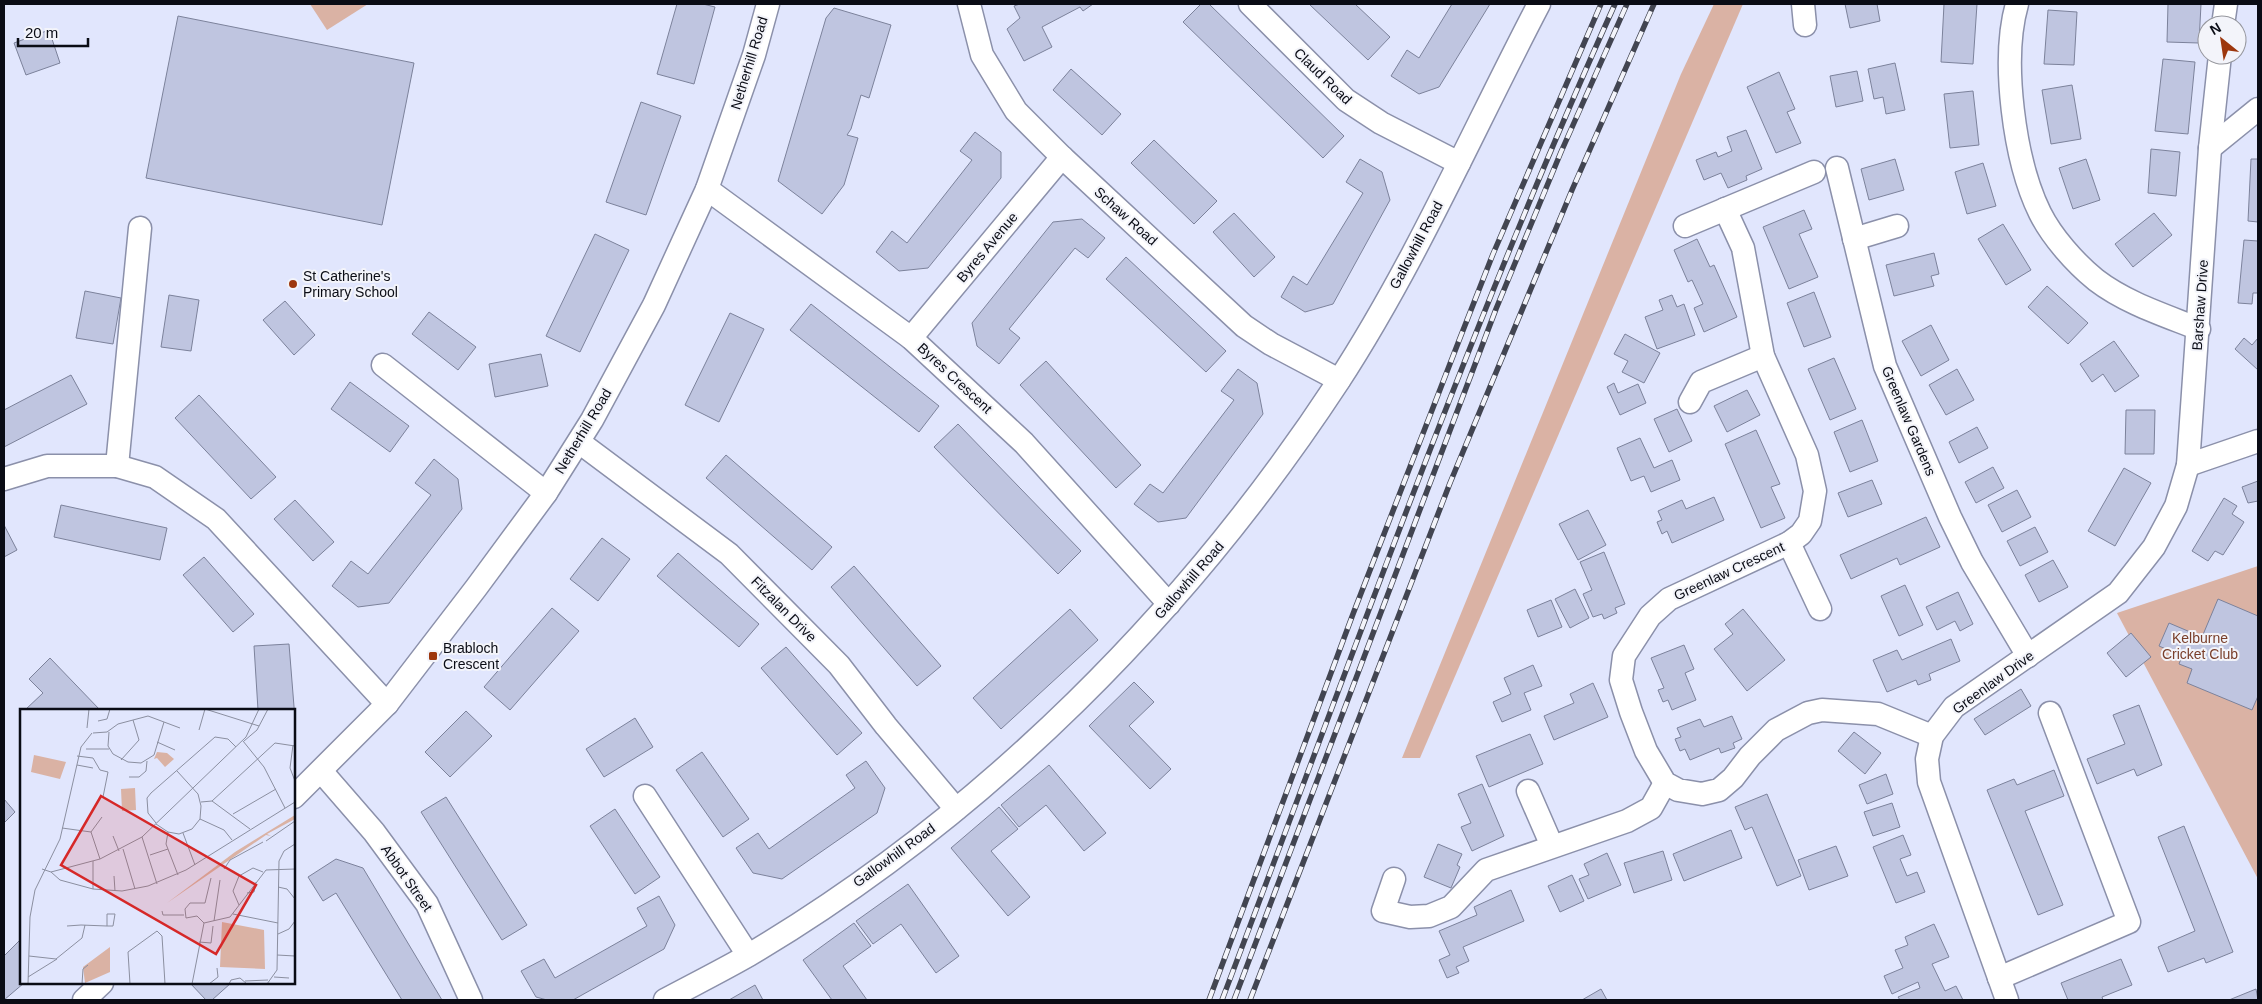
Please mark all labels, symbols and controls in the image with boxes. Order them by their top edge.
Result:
scale bar [18,15,88,47]
street label: Netherhill Road [727,15,771,111]
north arrow [2197,15,2247,65]
text: N [2207,19,2224,38]
text: 20 m [25,24,58,41]
street label: Claud Road [1291,45,1355,107]
street label: Schaw Road [1091,183,1161,249]
street label: Gallowhill Road [1386,198,1446,292]
street label: Byres Avenue [953,209,1021,285]
street label: Barshaw Drive [2189,259,2211,351]
place label: St Catherine's Primary School [303,268,398,300]
marker: St Catherine's Primary School [287,278,299,290]
street label: Byres Crescent [915,340,996,417]
street label: Greenlaw Gardens [1879,364,1939,478]
street label: Netherhill Road [551,386,615,476]
street label: Gallowhill Road [1151,538,1227,622]
street label: Greenlaw Crescent [1671,538,1787,604]
street label: Fitzalan Drive [748,573,820,645]
park label: Kelburne Cricket Club [2162,630,2238,662]
place label: Brabloch Crescent [443,640,499,672]
street label: Greenlaw Drive [1949,647,2037,717]
marker: Brabloch Crescent [427,650,439,662]
inset map [20,709,295,984]
street label: Gallowhill Road [850,820,938,890]
street label: Abbot Street [378,842,436,915]

